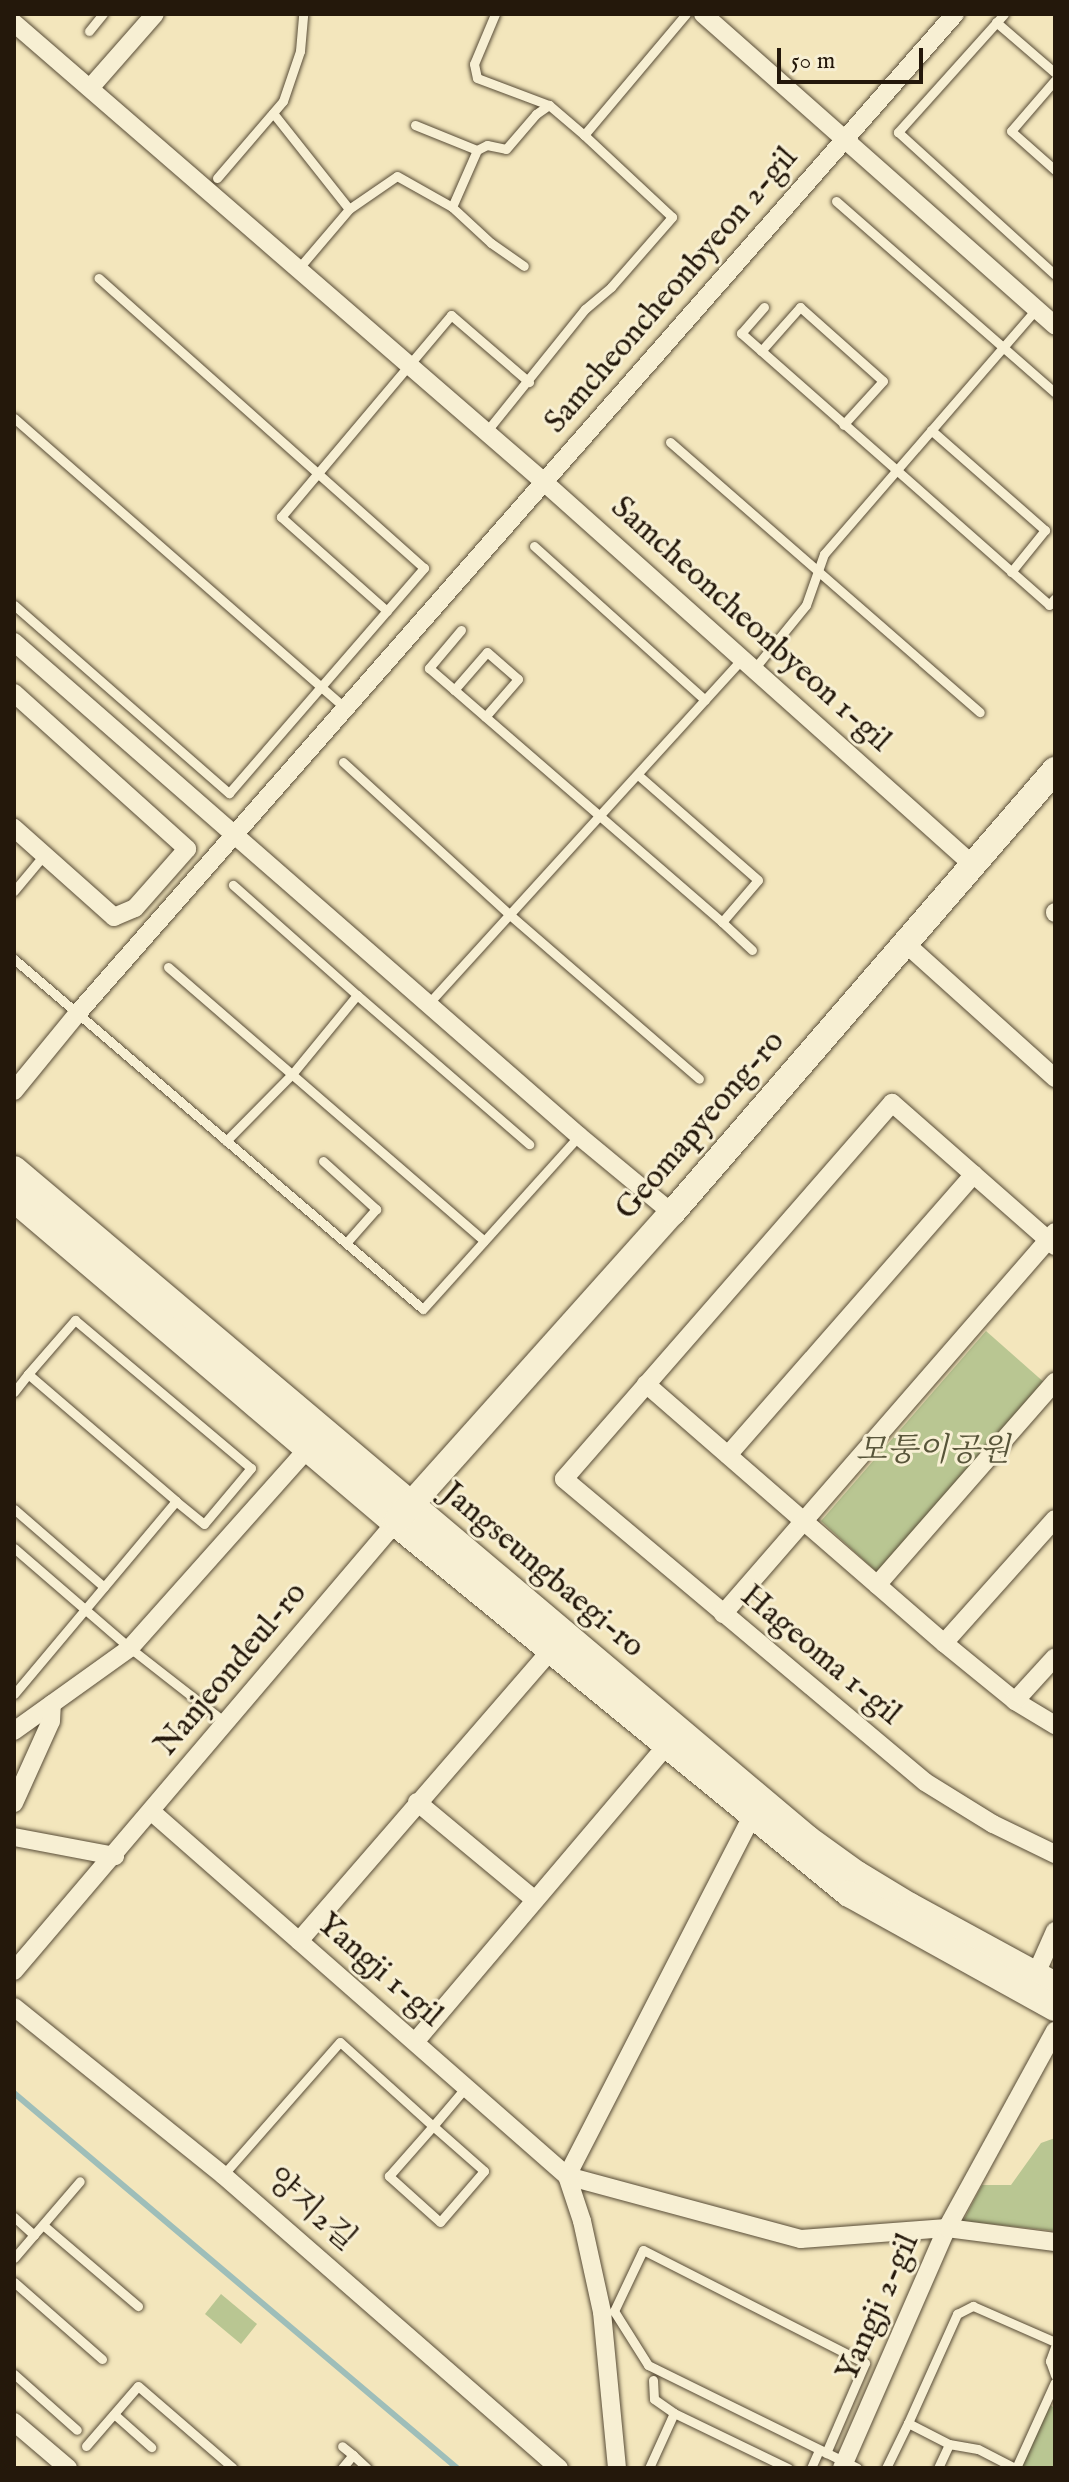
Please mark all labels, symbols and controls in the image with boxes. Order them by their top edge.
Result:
scale bar [781,32,927,82]
text: 50 m [791,46,835,77]
street label: Samcheoncheonbyeon 2-gil [537,140,807,442]
street label: Samcheoncheonbyeon 1-gil [602,489,898,761]
street label: Geomapyeong-ro [608,1023,794,1229]
park label: 모퉁이공원 [856,1433,1010,1471]
street label: Jangseungbaegi-ro [433,1475,651,1667]
street label: Nanjeondeul-ro [148,1575,316,1765]
street label: Hageoma 1-gil [732,1578,908,1734]
street label: Yangji 1-gil [308,1906,450,2036]
street label: 양지2길 [257,2161,363,2261]
street label: Yangji 2-gil [830,2228,928,2388]

